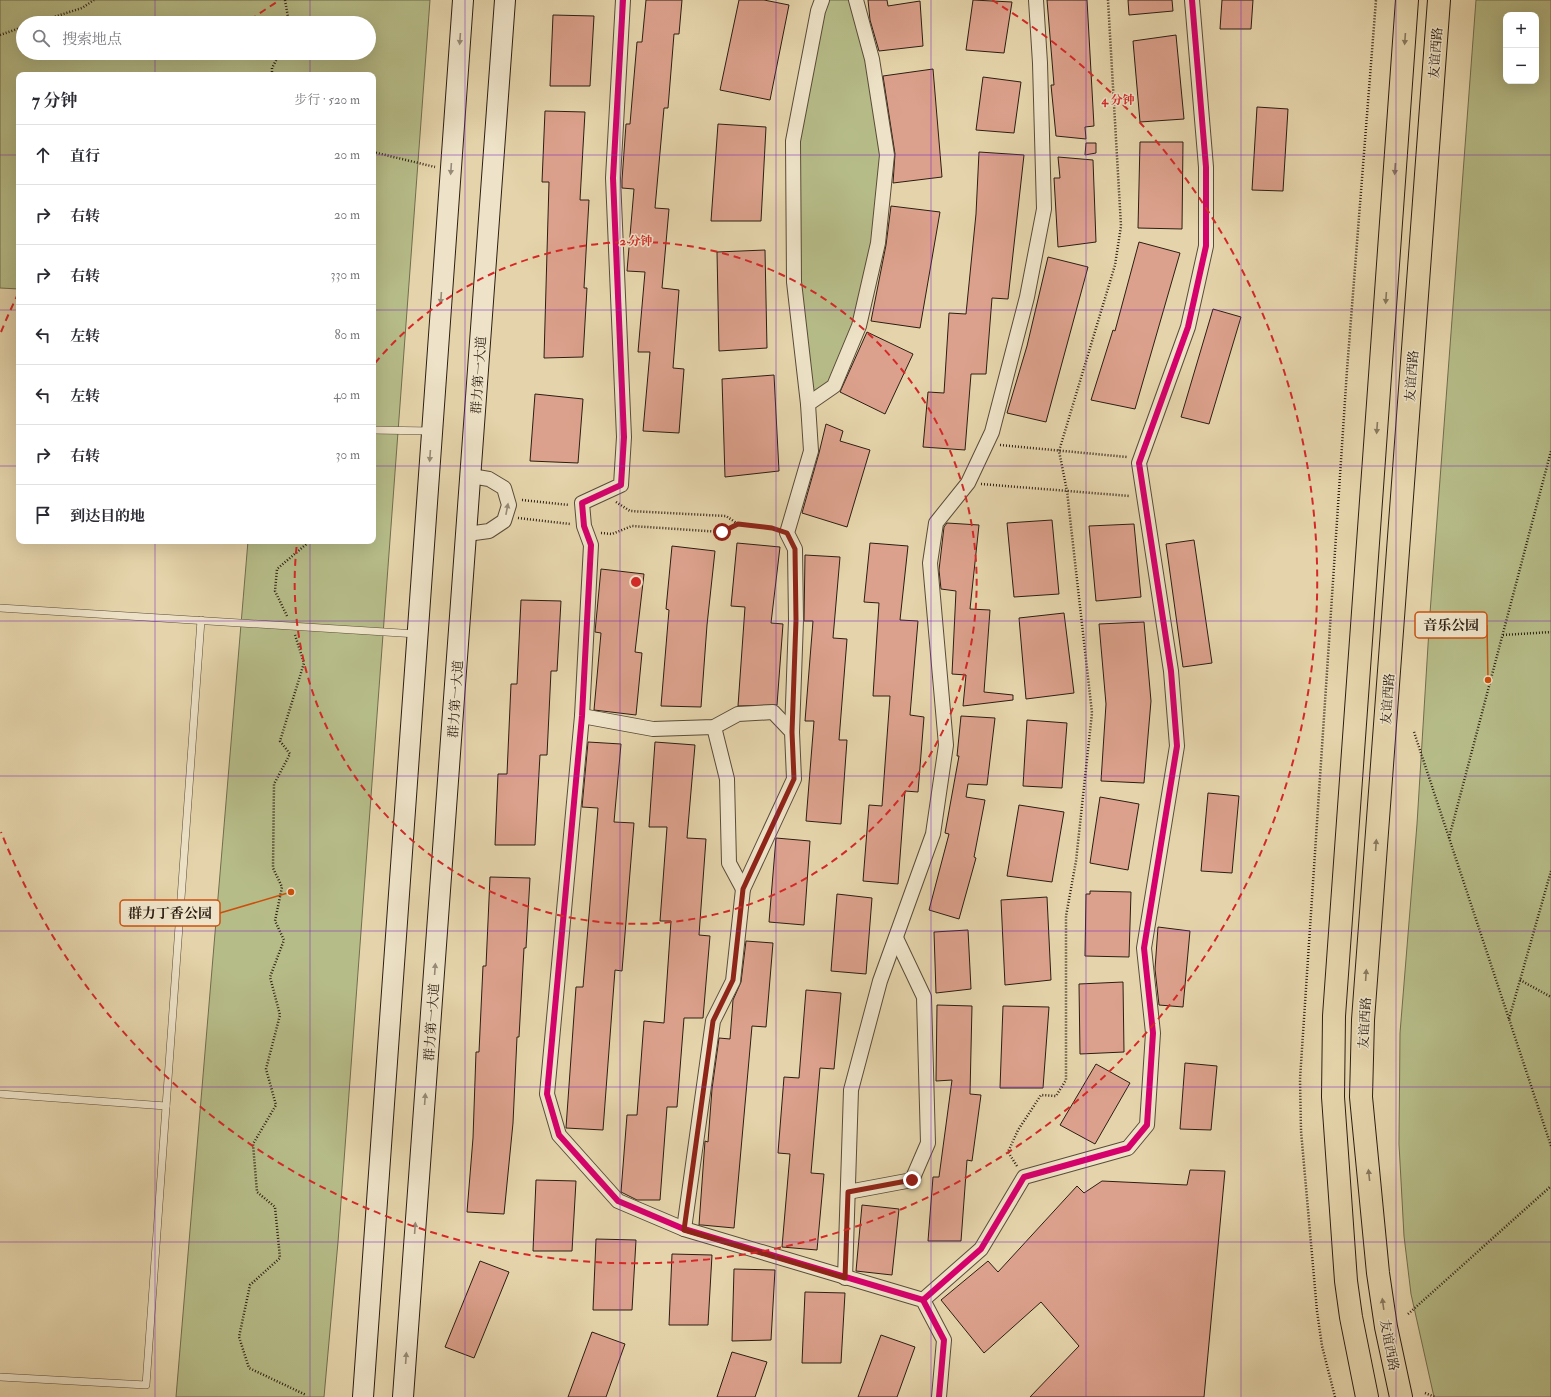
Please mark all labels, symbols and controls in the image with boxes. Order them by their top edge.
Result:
map controls [1503,12,1539,84]
button: + [1503,12,1539,48]
search box [16,16,376,60]
icon: search [30,27,52,49]
street label: 友谊西路 [1426,27,1446,80]
text: 搜索地点 [62,30,122,49]
one-way arrow [457,33,464,45]
one-way arrow [1401,33,1408,45]
button: − [1503,48,1539,84]
text: 7 分钟 [32,90,77,111]
text: 步行 · 520 m [294,92,360,108]
text: 4 分钟 [1101,93,1135,108]
icon: ahead [32,144,54,166]
text: 直行 [70,147,100,166]
text: 20 m [334,147,360,163]
one-way arrow [447,163,454,175]
one-way arrow [1392,163,1399,175]
icon: right [32,204,54,226]
text: 右转 [70,207,100,226]
text: 20 m [334,207,360,223]
text: 2 分钟 [620,234,652,249]
icon: right [32,264,54,286]
text: 右转 [70,267,100,286]
text: 330 m [331,267,360,283]
one-way arrow [438,292,445,304]
one-way arrow [1382,292,1389,304]
icon: left [32,324,54,346]
text: 左转 [70,327,100,346]
text: 80 m [334,327,360,343]
street label: 群力第一大道 [468,336,490,415]
street label: 友谊西路 [1402,350,1422,403]
icon: left [32,384,54,406]
text: 左转 [70,387,100,406]
text: 40 m [334,387,360,403]
one-way arrow [1373,422,1380,434]
icon: right [32,444,54,466]
text: 右转 [70,447,100,466]
text: 30 m [336,447,360,463]
one-way arrow [427,450,434,462]
one-way arrow [504,502,510,515]
icon: arrive [32,504,54,526]
text: 到达目的地 [70,507,145,526]
route start [713,523,731,541]
centre of rings [629,575,643,589]
callout: 音乐公园 [1415,612,1487,638]
text: 音乐公园 [1423,617,1479,634]
street label: 群力第一大道 [445,660,467,739]
street label: 友谊西路 [1378,673,1398,726]
one-way arrow [1372,839,1379,851]
callout: 群力丁香公园 [120,900,220,926]
text: 群力丁香公园 [128,905,212,922]
one-way arrow [431,963,438,975]
one-way arrow [1363,969,1370,981]
street label: 群力第一大道 [421,983,443,1062]
street label: 友谊西路 [1356,997,1374,1049]
one-way arrow [422,1093,429,1105]
one-way arrow [1366,1168,1372,1181]
route end [903,1171,921,1189]
one-way arrow [412,1222,419,1234]
one-way arrow [1380,1298,1386,1310]
street label: 友谊西路 [1376,1318,1402,1372]
one-way arrow [402,1352,409,1364]

